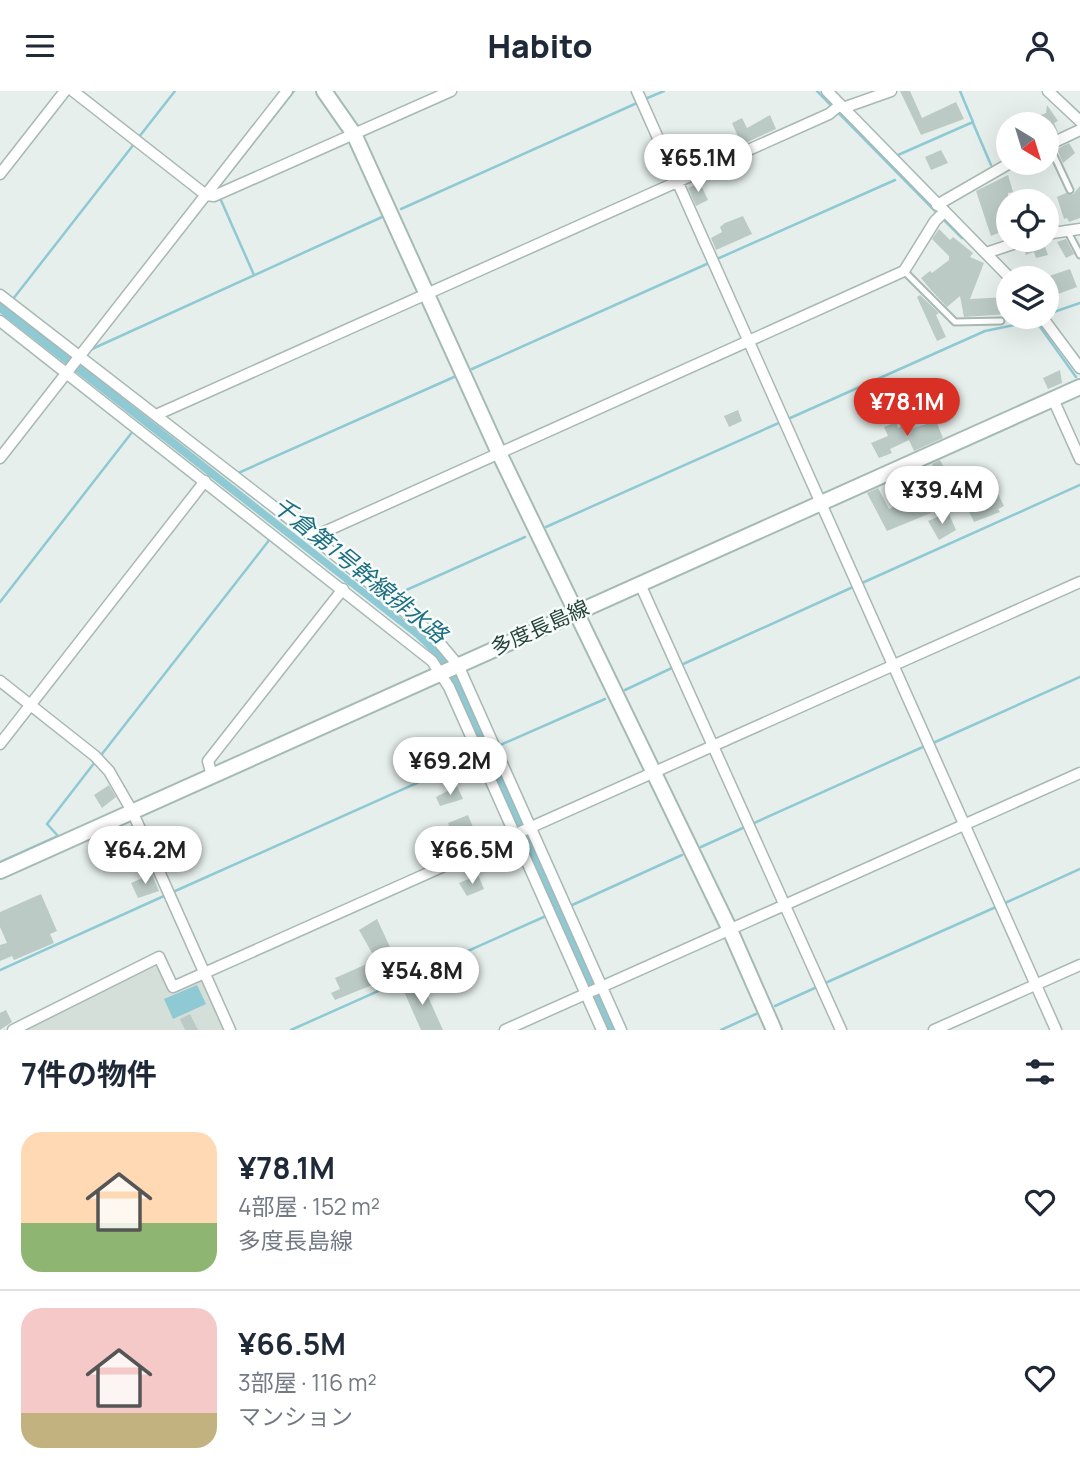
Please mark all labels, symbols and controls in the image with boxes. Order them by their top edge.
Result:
text: Habito [488,24,592,68]
icon: menu [21,27,59,65]
icon: person [1021,27,1059,65]
north arrow [996,112,1059,175]
map controls [996,112,1059,329]
pin: ¥65.1M [641,134,755,194]
text: ¥65.1M [660,141,736,173]
button: locate [996,189,1059,252]
button: layers [996,266,1059,329]
pin: ¥78.1M [850,379,964,438]
text: ¥78.1M [870,385,944,417]
pin: ¥39.4M [885,467,999,526]
text: ¥39.4M [901,473,983,505]
water label: 千倉第1号幹線排水路 [267,489,456,651]
street label: 多度長島線 [486,593,593,661]
pin: ¥69.2M [393,737,507,797]
text: ¥69.2M [409,744,491,776]
pin: ¥64.2M [88,827,202,886]
pin: ¥66.5M [415,827,529,886]
text: ¥64.2M [104,833,186,865]
text: ¥66.5M [431,833,513,865]
pin: ¥54.8M [365,947,479,1007]
text: ¥54.8M [381,954,463,986]
text: 7件の物件 [21,1053,157,1094]
icon: filters [1021,1053,1059,1091]
text: ¥78.1M [238,1147,335,1188]
icon: home [77,1160,161,1244]
icon: heart [1021,1183,1059,1221]
text: 4部屋 · 152 m² [238,1190,380,1222]
text: 多度長島線 [238,1224,353,1256]
text: ¥66.5M [238,1323,346,1364]
icon: home [77,1336,161,1420]
icon: heart [1021,1359,1059,1397]
text: 3部屋 · 116 m² [238,1366,377,1398]
text: マンション [238,1400,353,1432]

